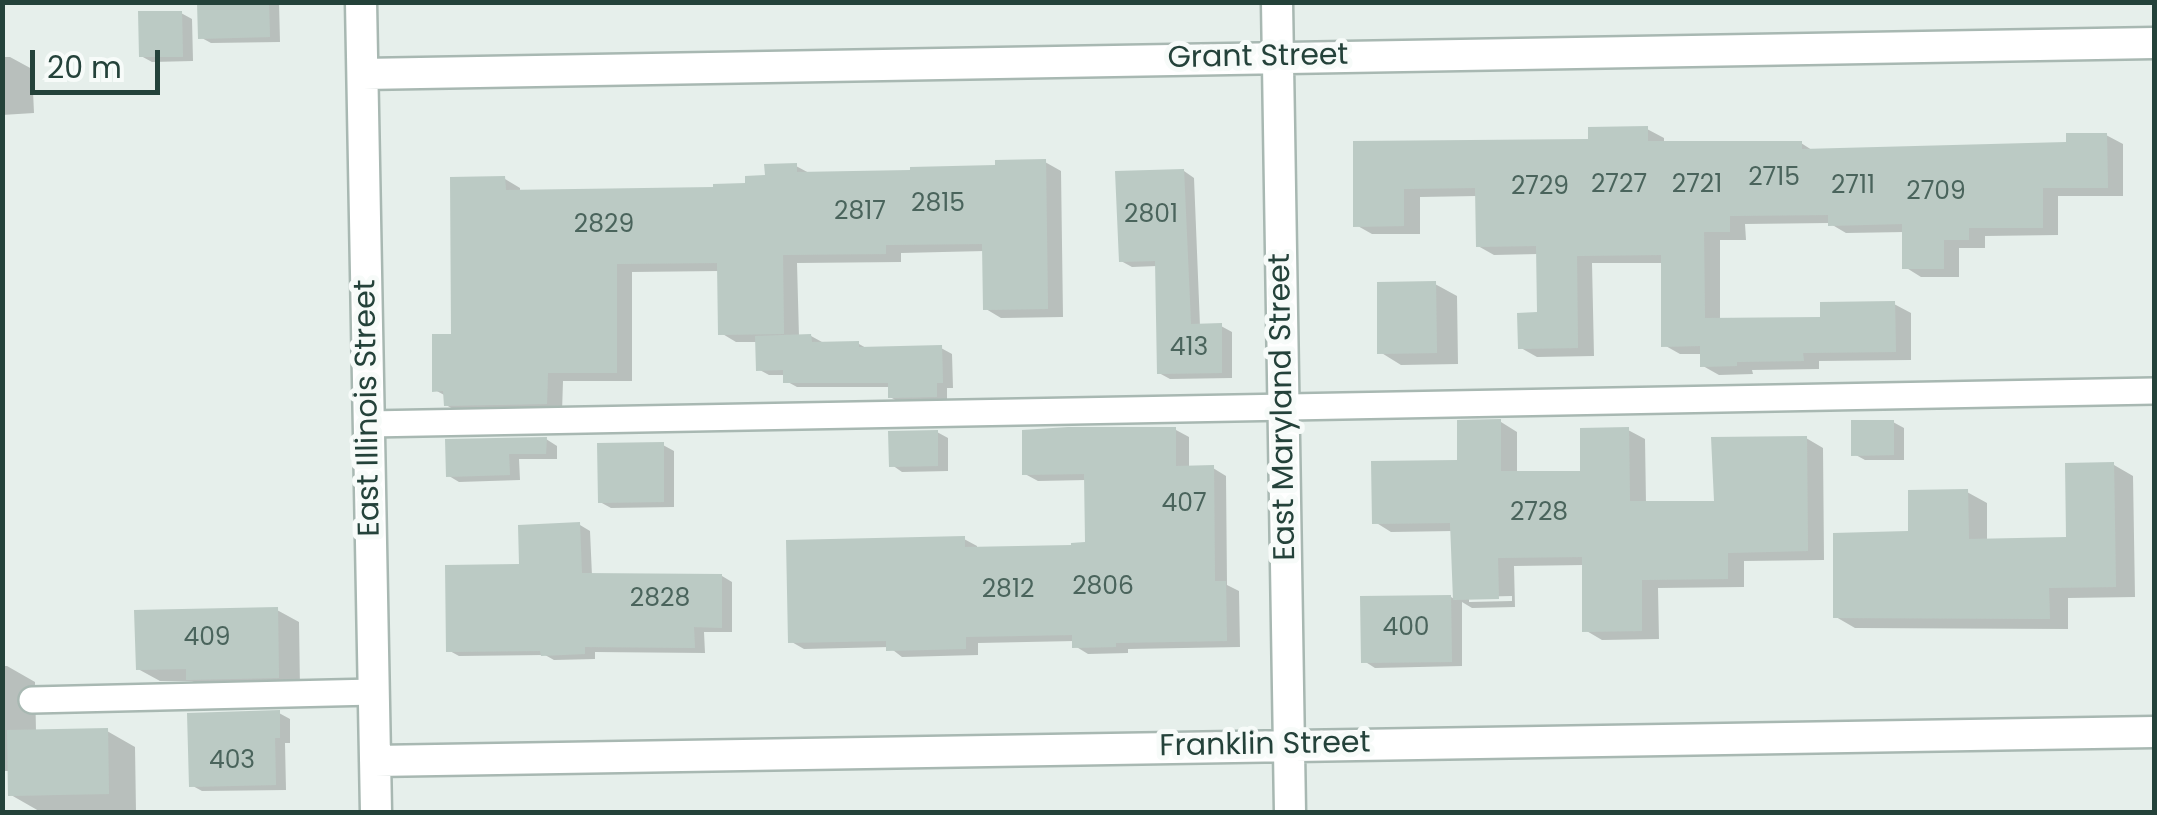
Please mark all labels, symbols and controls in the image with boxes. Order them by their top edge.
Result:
scale bar [35,30,165,92]
street label: Grant Street [1167,38,1349,78]
text: 20 m [47,46,122,89]
house number: 2715 [1748,164,1800,194]
house number: 2727 [1591,171,1647,201]
house number: 2721 [1672,171,1722,201]
house number: 2711 [1831,172,1875,202]
house number: 2729 [1511,173,1569,203]
house number: 2709 [1906,178,1966,208]
house number: 2815 [911,190,965,220]
house number: 2817 [834,198,886,228]
house number: 2801 [1124,201,1178,231]
house number: 2829 [574,211,634,241]
street label: East Maryland Street [1263,253,1305,561]
street label: East Illinois Street [349,279,389,537]
house number: 413 [1170,334,1208,364]
house number: 407 [1161,490,1207,520]
house number: 2728 [1510,499,1568,529]
house number: 2806 [1072,573,1134,603]
house number: 2812 [982,576,1034,606]
house number: 2828 [630,585,690,615]
house number: 400 [1382,614,1430,644]
house number: 409 [183,624,231,654]
street label: Franklin Street [1159,726,1371,766]
house number: 403 [209,747,255,777]

